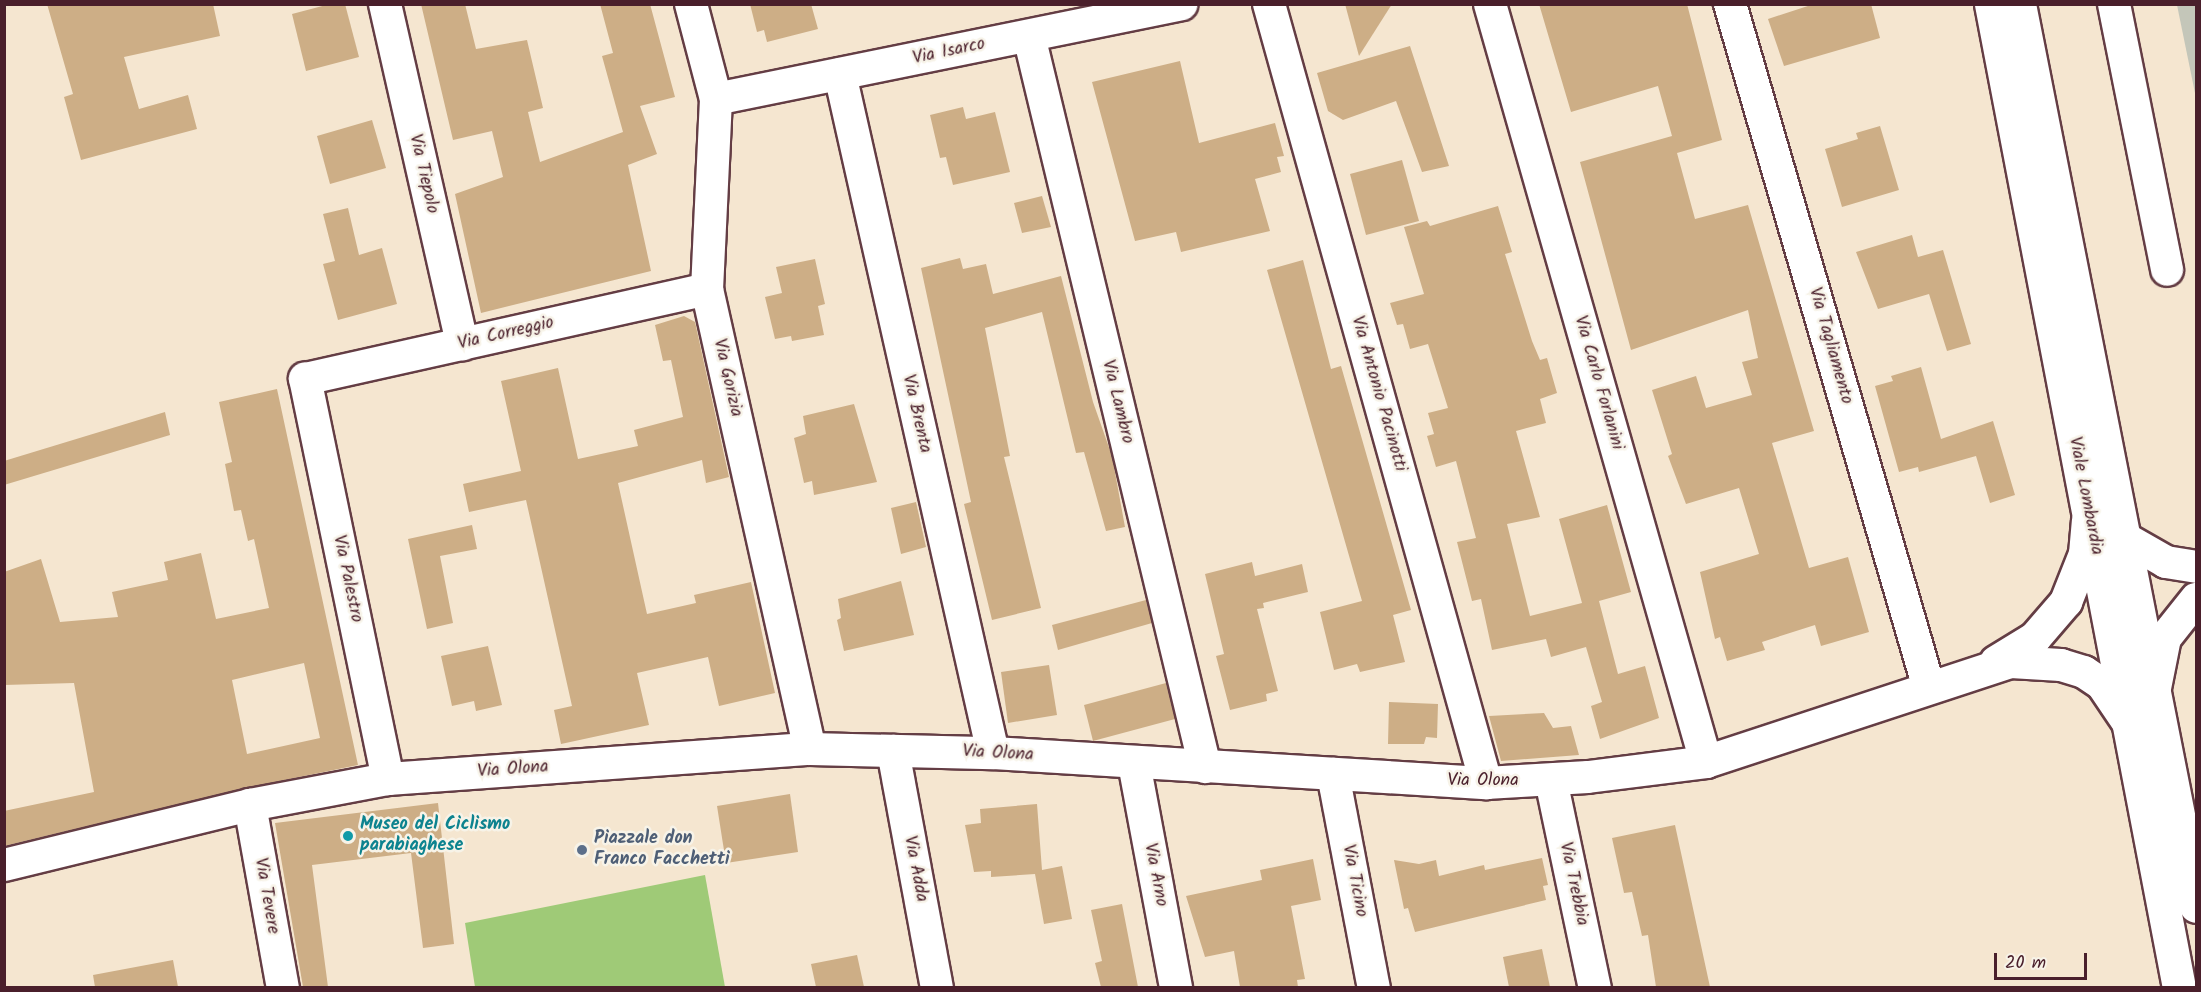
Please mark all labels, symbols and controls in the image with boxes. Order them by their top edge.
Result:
street label: Via Isarco [911,34,987,70]
street label: Via Tiepolo [403,132,443,216]
street label: Via Tagliamento [1803,285,1857,407]
street label: Via Correggio [456,312,556,356]
street label: Via Carlo Forlanini [1569,313,1627,453]
street label: Via Antonio Pacinotti [1345,314,1411,474]
street label: Via Gorizia [708,337,746,419]
street label: Via Lambro [1096,358,1138,446]
street label: Via Brenta [896,373,936,455]
street label: Viale Lombardia [2063,435,2107,557]
street label: Via Palestro [327,533,367,625]
street label: Via Olona [962,741,1034,767]
street label: Via Olona [477,757,549,783]
street label: Via Olona [1447,770,1519,792]
place label: Museo del Ciclismo parabiaghese [360,815,510,858]
marker: Museo del Ciclismo parabiaghese [341,829,355,843]
place label: Piazzale don Franco Facchetti [594,829,730,872]
street label: Via Adda [898,834,932,904]
street label: Via Trebbia [1554,840,1592,928]
street label: Via Arno [1138,841,1172,909]
marker: Piazzale don Franco Facchetti [575,843,589,857]
street label: Via Ticino [1336,843,1372,919]
street label: Via Tevere [249,856,283,936]
scale bar [1997,941,2090,979]
text: 20 m [2005,949,2046,978]

